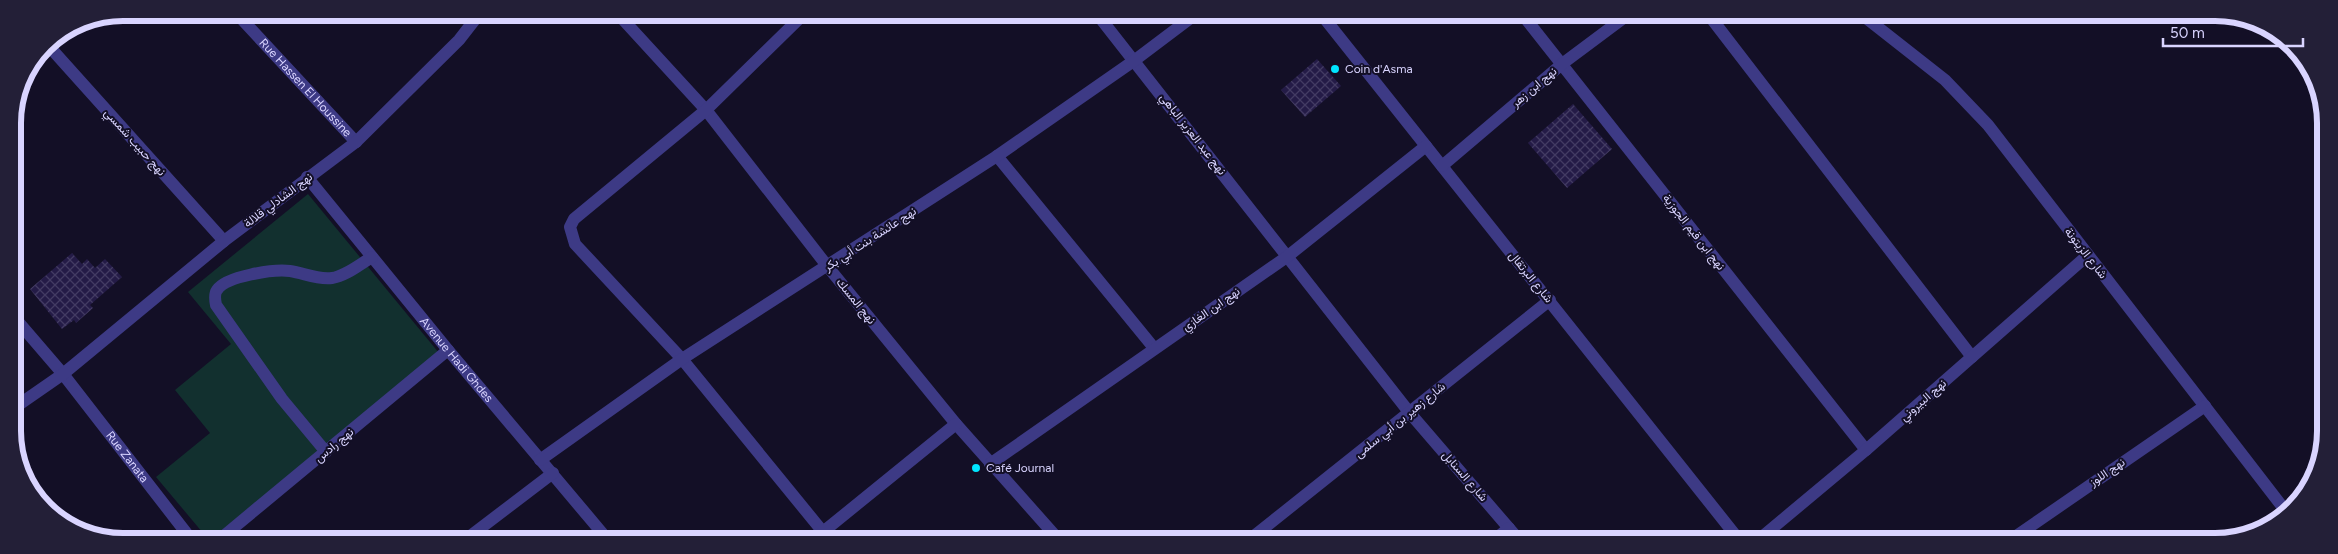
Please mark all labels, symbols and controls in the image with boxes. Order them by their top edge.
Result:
scale bar [2163,15,2303,47]
text: 50 m [2170,24,2205,42]
street label: Rue Hassen El Houssine [256,36,355,140]
place label: Coin d'Asma [1345,62,1413,76]
marker: Coin d'Asma [1329,63,1341,75]
street label: نهج ابن زهر [1508,64,1561,112]
street label: نهج عبد العزيز الباهي [1154,90,1229,179]
street label: نهج حبيب شمسي [99,106,169,180]
street label: نهج الشادلي قلالة [241,170,317,233]
street label: نهج ابن قيم الجوزية [1658,191,1728,274]
street label: نهج عائشة بنت أبي بكر [820,204,920,277]
street label: شارع الزيتونة [2060,225,2110,283]
street label: شارع البرتقال [1504,248,1556,307]
street label: نهج المسك [832,275,879,328]
street label: نهج ابن الغازي [1179,284,1244,337]
street label: Avenue Hadi Ghdes [417,314,496,405]
street label: نهج البيروني [1897,376,1951,426]
street label: شارع زهير بن أبي سلمى [1352,379,1450,463]
street label: نهج رادس [312,425,358,467]
street label: Rue Zanata [103,428,151,485]
street label: شارع السنابل [1438,448,1491,505]
street label: نهج اللوز [2086,455,2129,491]
place label: Café Journal [986,461,1054,475]
marker: Café Journal [970,462,982,474]

